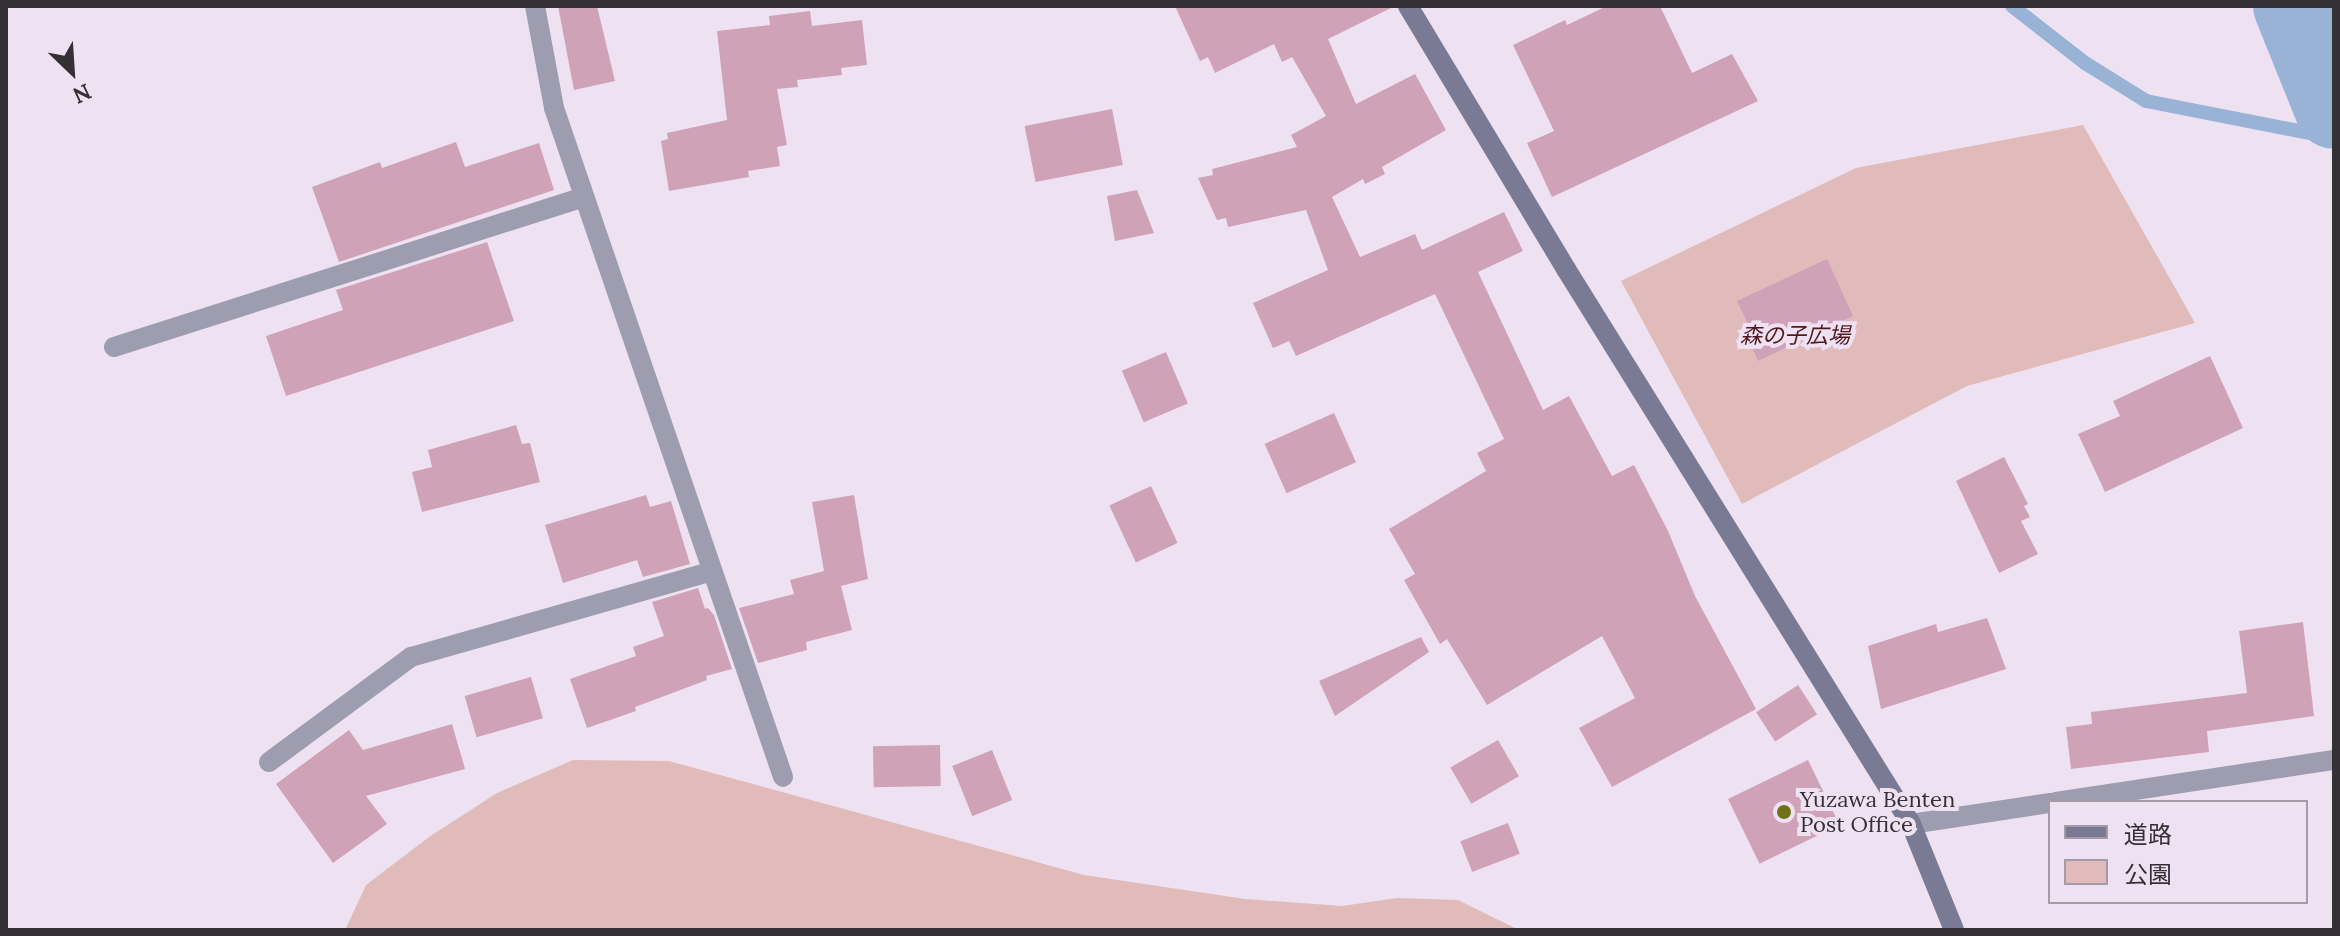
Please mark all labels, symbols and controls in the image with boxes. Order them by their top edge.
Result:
north arrow [32,32,112,112]
text: N [69,77,96,110]
park label: 森の子広場 [1740,323,1850,349]
place label: Yuzawa Benten Post Office [1800,786,1955,838]
legend [2048,800,2308,904]
marker: Yuzawa Benten Post Office [1775,803,1793,821]
text: 道路 [2124,819,2172,850]
text: 公園 [2124,859,2172,890]

